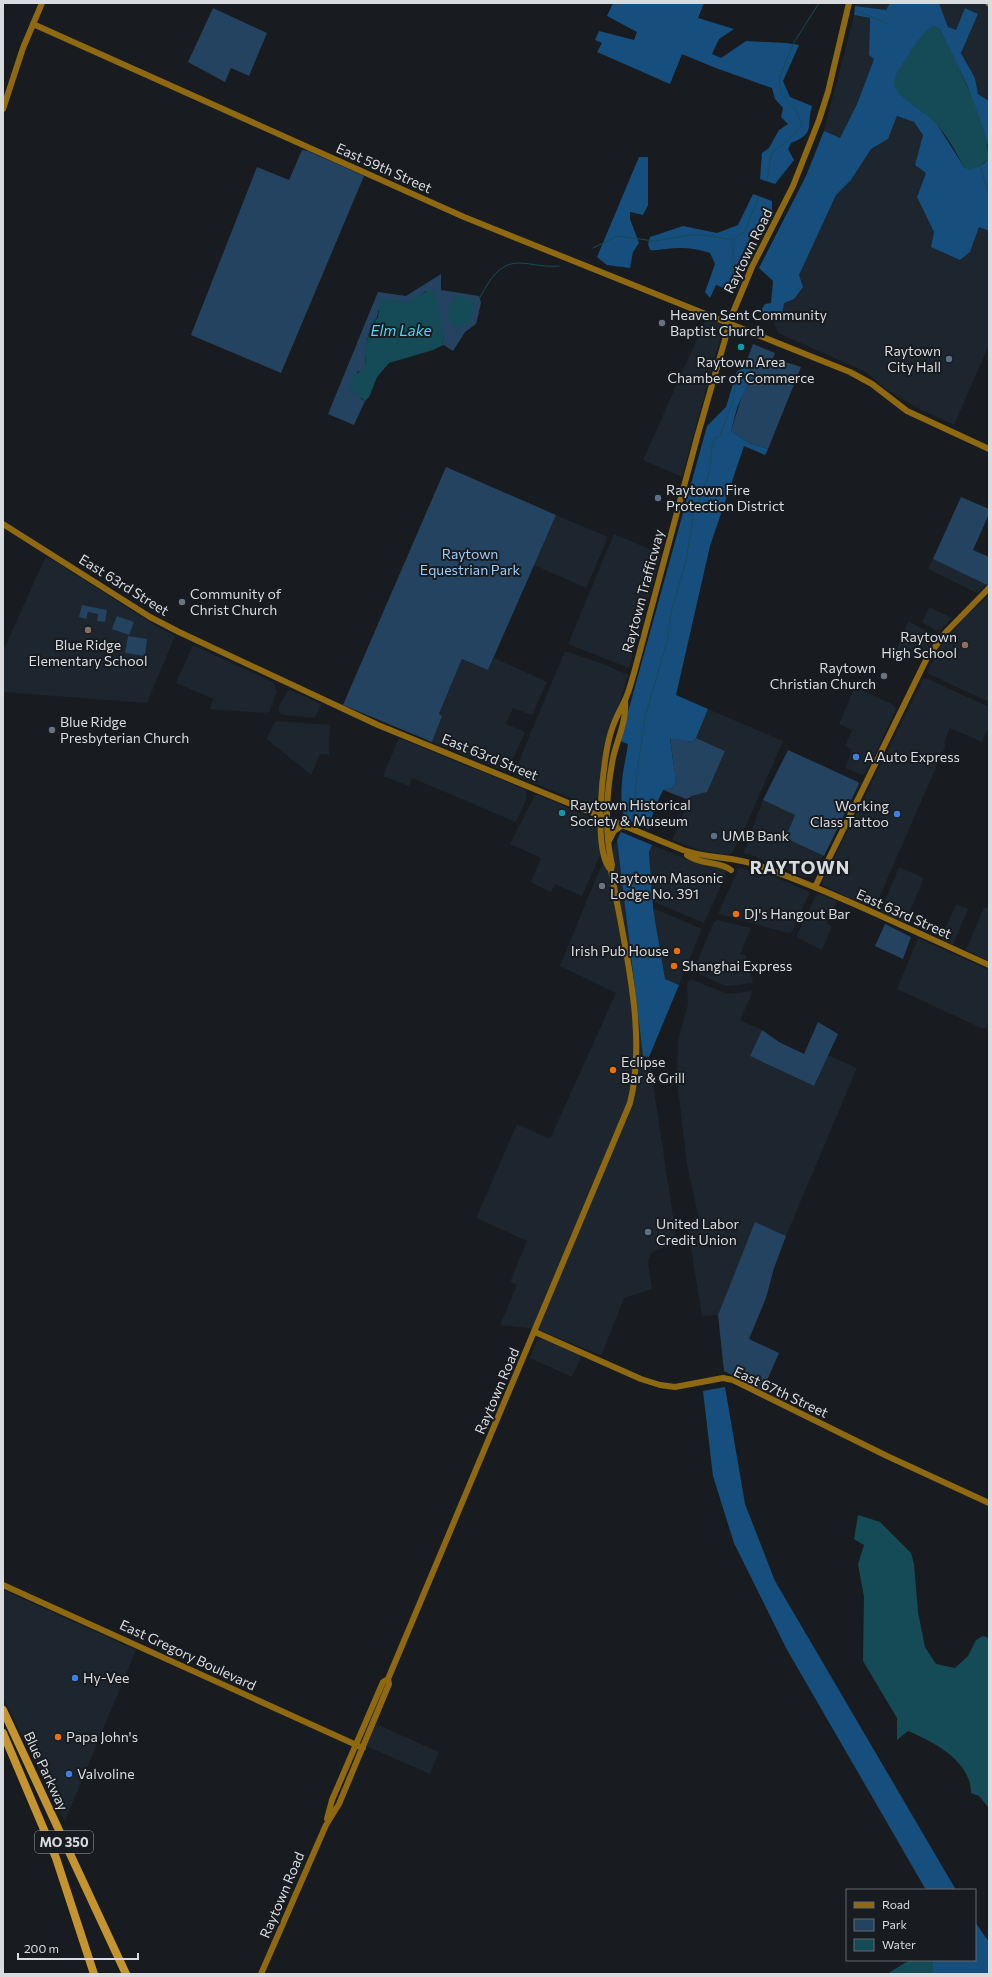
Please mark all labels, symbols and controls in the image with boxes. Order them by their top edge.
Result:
street label: East 59th Street [334,139,435,196]
street label: Raytown Road [720,206,775,296]
place label: Heaven Sent Community Baptist Church [670,306,827,339]
marker: Heaven Sent Community Baptist Church [657,318,667,328]
water label: Elm Lake [371,321,431,339]
marker: Raytown Area Chamber of Commerce [736,342,746,352]
place label: Raytown City Hall [884,342,941,375]
place label: Raytown Area Chamber of Commerce [668,353,815,386]
marker: Raytown City Hall [944,354,954,364]
place label: Raytown Fire Protection District [666,481,785,514]
marker: Raytown Fire Protection District [653,493,663,503]
street label: Raytown Trafficway [618,527,667,654]
park label: Raytown Equestrian Park [420,545,521,578]
street label: East 63rd Street [76,550,172,619]
place label: Community of Christ Church [190,585,282,618]
marker: Community of Christ Church [177,597,187,607]
marker: Blue Ridge Elementary School [83,625,93,635]
place label: Raytown High School [881,628,957,661]
place label: Blue Ridge Elementary School [29,636,147,669]
marker: Raytown High School [960,640,970,650]
place label: Raytown Christian Church [770,659,876,692]
marker: Raytown Christian Church [879,671,889,681]
place label: Blue Ridge Presbyterian Church [60,713,189,746]
marker: Blue Ridge Presbyterian Church [47,725,57,735]
street label: East 63rd Street [439,729,541,784]
place label: A Auto Express [864,748,960,765]
marker: A Auto Express [851,752,861,762]
place label: Raytown Historical Society & Museum [570,796,691,829]
place label: Working Class Tattoo [810,797,889,830]
marker: Raytown Historical Society & Museum [557,808,567,818]
marker: Working Class Tattoo [892,809,902,819]
place label: UMB Bank [722,827,790,844]
marker: UMB Bank [709,831,719,841]
district label: RAYTOWN [750,856,850,878]
place label: Raytown Masonic Lodge No. 391 [610,869,723,902]
marker: Raytown Masonic Lodge No. 391 [597,881,607,891]
street label: East 63rd Street [854,885,955,942]
place label: DJ's Hangout Bar [744,905,851,922]
marker: DJ's Hangout Bar [731,909,741,919]
place label: Irish Pub House [571,942,669,959]
marker: Irish Pub House [672,946,682,956]
place label: Shanghai Express [682,957,792,974]
marker: Shanghai Express [669,961,679,971]
place label: Eclipse Bar & Grill [621,1053,685,1086]
marker: Eclipse Bar & Grill [608,1065,618,1075]
place label: United Labor Credit Union [656,1215,740,1248]
marker: United Labor Credit Union [643,1227,653,1237]
street label: Raytown Road [471,1345,522,1437]
street label: East 67th Street [731,1362,831,1421]
street label: East Gregory Boulevard [117,1615,259,1694]
place label: Hy-Vee [83,1669,129,1686]
marker: Hy-Vee [70,1673,80,1683]
place label: Papa John's [66,1728,138,1745]
street label: Blue Parkway [21,1729,72,1813]
marker: Papa John's [53,1732,63,1742]
place label: Valvoline [77,1765,135,1782]
marker: Valvoline [64,1769,74,1779]
road number: MO 350 [35,1831,93,1853]
street label: Raytown Road [256,1849,307,1941]
legend [846,1889,976,1961]
text: Road [882,1897,910,1911]
text: Park [882,1917,908,1931]
scale bar [18,1935,138,1961]
text: Water [882,1937,916,1951]
text: 200 m [24,1941,59,1955]

